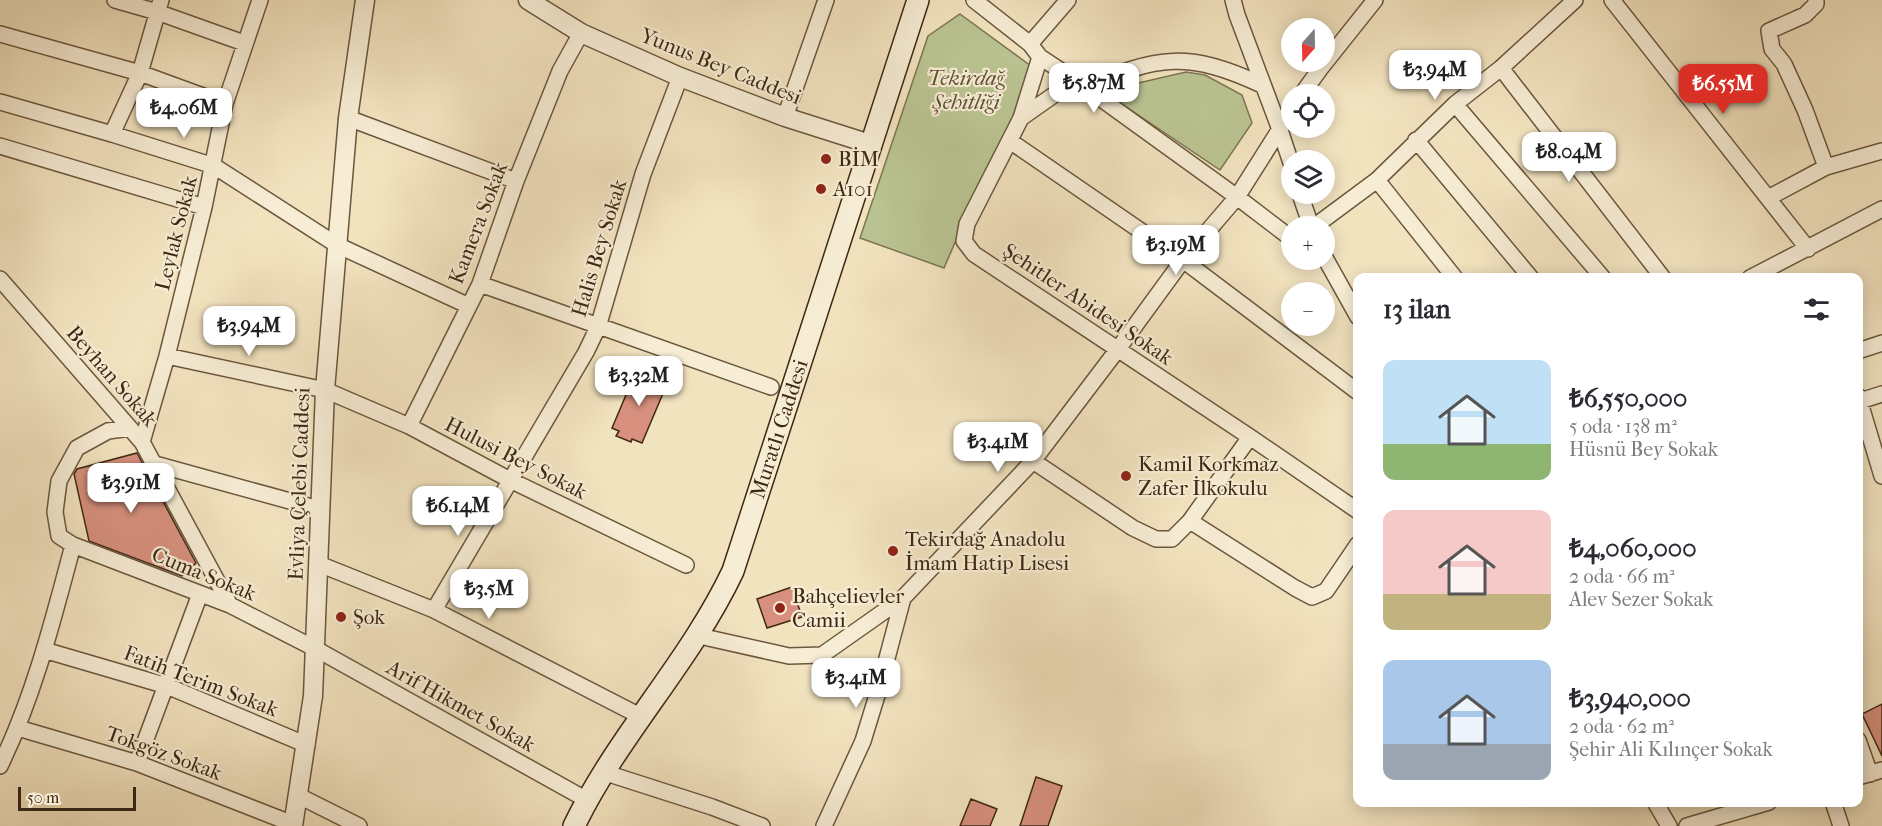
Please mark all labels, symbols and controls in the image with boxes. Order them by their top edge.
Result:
north arrow [1281,18,1335,72]
map controls [1281,18,1335,336]
street label: Yunus Bey Caddesi [636,22,805,109]
pin: ₺3.94M [1386,50,1484,101]
text: ₺3.94M [1403,58,1467,81]
pin: ₺5.87M [1045,63,1143,114]
pin: ₺6.55M [1674,64,1772,115]
park label: Tekirdağ Şehitliği [927,66,1006,115]
text: ₺5.87M [1063,71,1125,94]
text: ₺6.55M [1693,72,1753,95]
button: locate [1281,84,1335,138]
pin: ₺4.06M [135,88,233,139]
text: ₺4.06M [150,96,218,119]
pin: ₺8.04M [1520,132,1618,183]
text: ₺8.04M [1536,140,1602,163]
place label: BİM [838,147,879,171]
button: layers [1281,150,1335,204]
marker: BİM [819,152,833,166]
street label: Kamera Sokak [444,158,512,287]
street label: Leylak Sokak [150,173,202,293]
street label: Halis Bey Sokak [567,176,631,320]
place label: A101 [832,177,873,201]
marker: A101 [814,182,828,196]
button: + [1281,216,1335,270]
pin: ₺3.19M [1127,225,1225,276]
text: ₺3.19M [1146,233,1206,256]
street label: Şehitler Abidesi Sokak [998,238,1178,370]
button: − [1281,282,1335,336]
icon: filters [1800,293,1833,326]
text: 13 ilan [1383,294,1451,325]
pin: ₺3.94M [200,306,298,357]
text: ₺3.94M [217,314,281,337]
street label: Beyhan Sokak [62,321,162,431]
pin: ₺3.32M [590,356,688,407]
street label: Muratlı Caddesi [745,357,813,502]
text: ₺3.32M [609,364,669,387]
text: ₺6,550,000 [1569,383,1687,414]
icon: home [1431,384,1503,456]
street label: Evliya Çelebi Caddesi [284,387,315,581]
street label: Hulusi Bey Sokak [441,412,591,504]
text: 5 oda · 138 m² [1569,415,1677,438]
pin: ₺3.41M [949,422,1047,473]
text: ₺3.41M [967,430,1029,453]
text: Hüsnü Bey Sokak [1569,438,1718,461]
place label: Kamil Korkmaz Zafer İlkokulu [1138,452,1279,500]
pin: ₺3.91M [82,463,180,514]
marker: Kamil Korkmaz Zafer İlkokulu [1119,469,1133,483]
text: ₺3.91M [101,471,161,494]
pin: ₺6.14M [409,486,507,537]
text: ₺6.14M [426,494,490,517]
place label: Tekirdağ Anadolu İmam Hatip Lisesi [905,527,1069,575]
text: ₺4,060,000 [1569,533,1696,564]
icon: home [1431,534,1503,606]
street label: Cuma Sokak [148,542,260,606]
marker: Tekirdağ Anadolu İmam Hatip Lisesi [886,544,900,558]
text: 2 oda · 66 m² [1569,565,1675,588]
pin: ₺3.5M [447,569,531,620]
text: ₺3.5M [464,577,514,600]
place label: Bahçelievler Camii [792,584,904,632]
text: Alev Sezer Sokak [1569,588,1713,611]
marker: Bahçelievler Camii [773,601,787,615]
place label: Şok [353,605,385,629]
marker: Şok [334,610,348,624]
street label: Fatih Terim Sokak [120,641,282,722]
street label: Arif Hikmet Sokak [382,655,540,757]
pin: ₺3.41M [807,658,905,709]
text: ₺3.41M [825,666,887,689]
text: ₺3,940,000 [1569,683,1691,714]
icon: home [1431,684,1503,756]
text: 2 oda · 62 m² [1569,715,1674,738]
street label: Tokgöz Sokak [103,721,225,785]
text: Şehir Ali Kılınçer Sokak [1569,738,1773,761]
scale bar [18,784,136,812]
text: 50 m [27,788,59,807]

